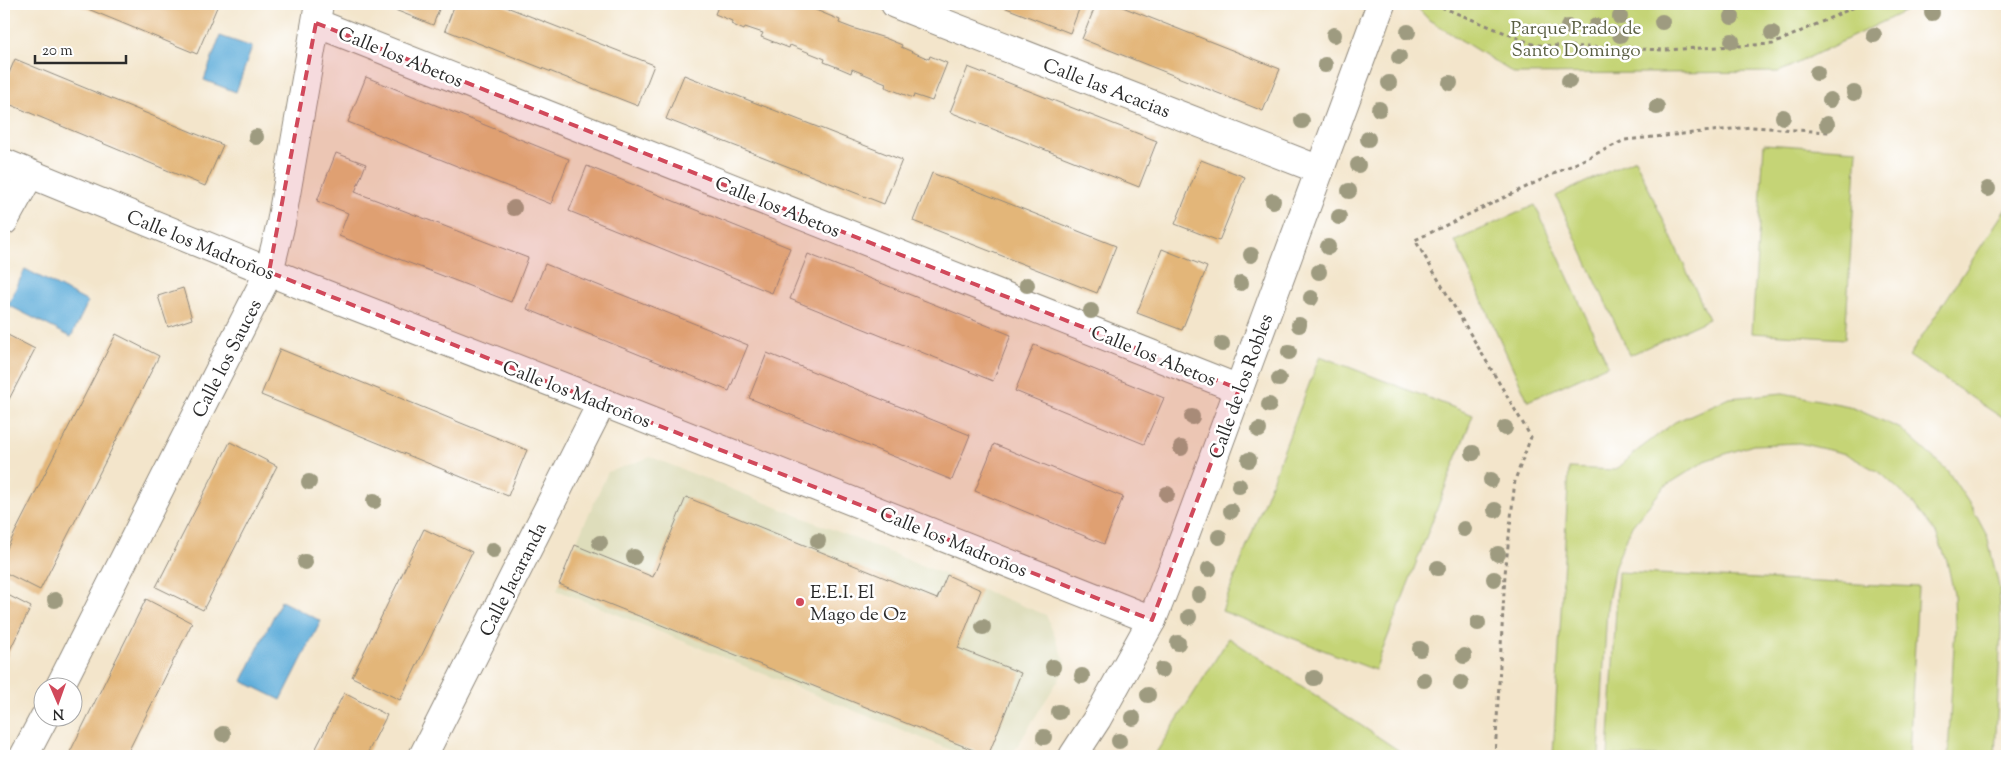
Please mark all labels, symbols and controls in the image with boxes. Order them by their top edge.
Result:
park label: Parque Prado de Santo Domingo [1511,16,1642,65]
street label: Calle los Abetos [333,21,467,96]
scale bar [35,32,126,64]
text: 20 m [42,41,73,62]
street label: Calle las Acacias [1038,53,1174,126]
street label: Calle los Abetos [710,171,844,246]
street label: Calle los Madroños [122,204,278,288]
street label: Calle los Sauces [187,295,270,423]
street label: Calle de los Robles [1204,311,1281,463]
street label: Calle los Abetos [1086,320,1220,395]
street label: Calle los Madroños [498,355,654,436]
street label: Calle los Madroños [875,501,1031,585]
street label: Calle Jacaranda [474,518,555,642]
place label: E.E.I. El Mago de Oz [810,580,906,629]
marker: E.E.I. El Mago de Oz [794,596,806,608]
north arrow [32,678,82,728]
text: N [52,703,64,723]

